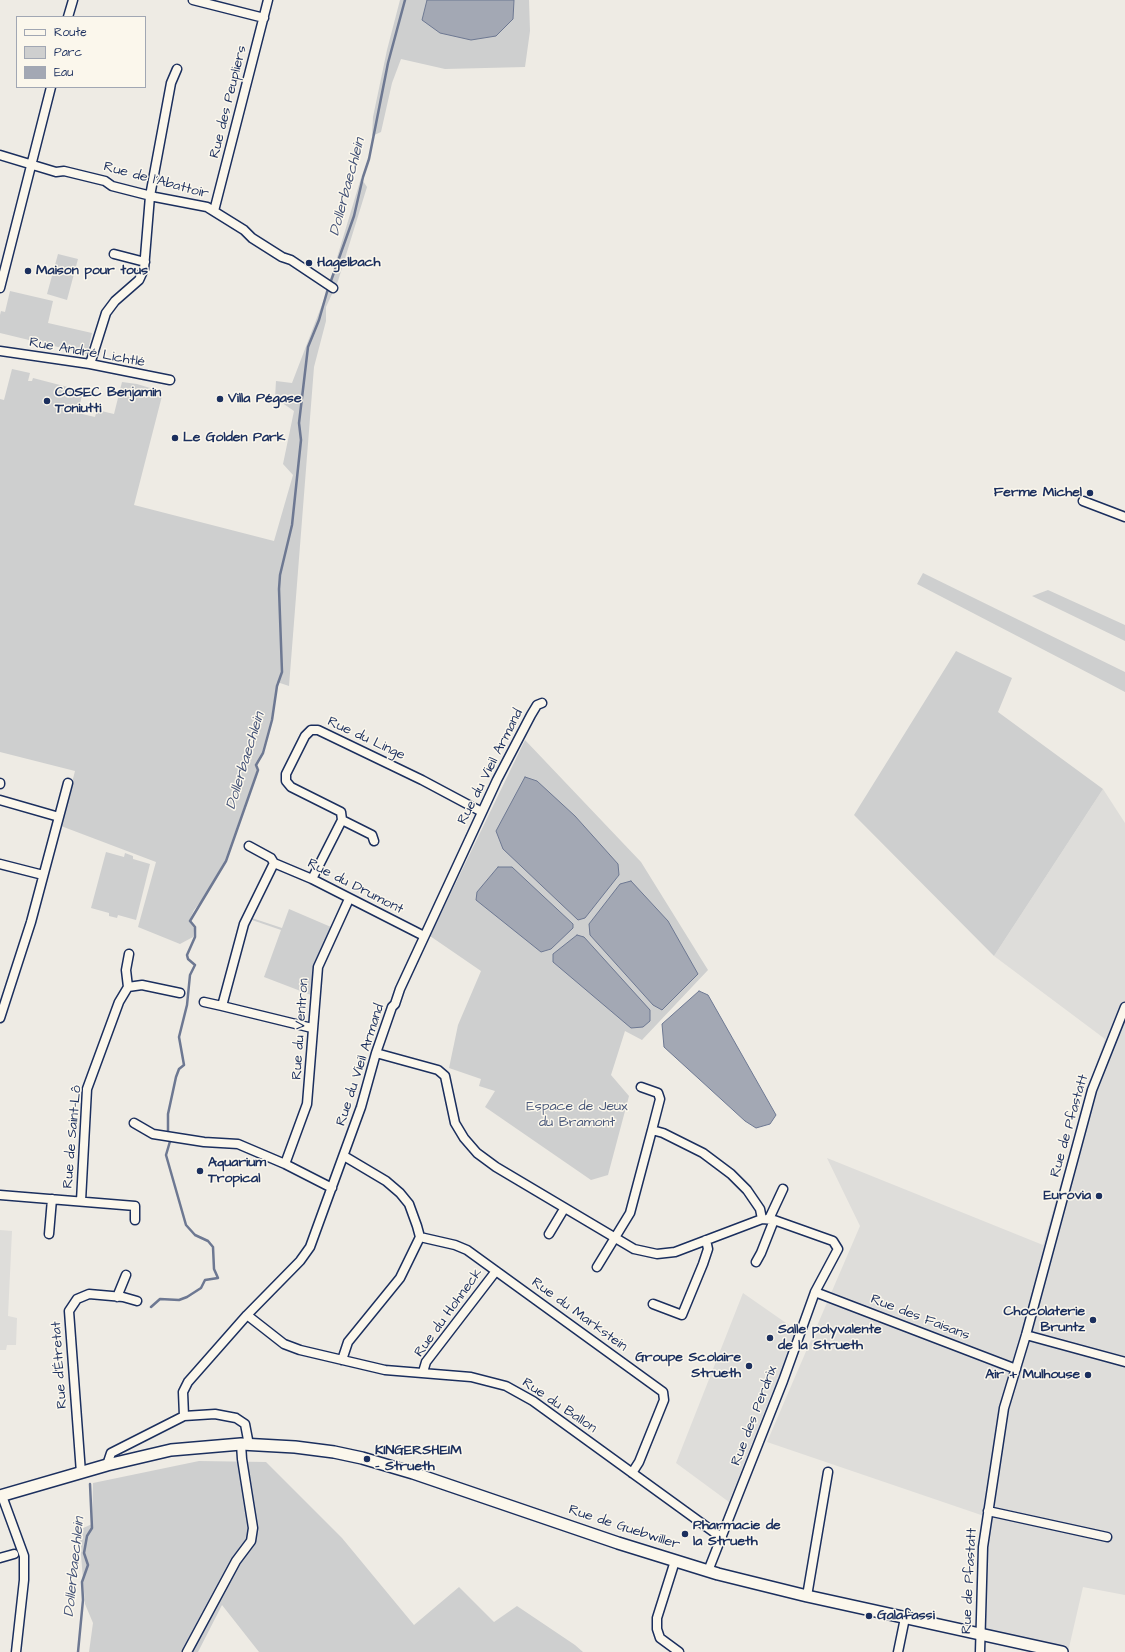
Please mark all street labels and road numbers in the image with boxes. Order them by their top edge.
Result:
street label: Rue des Peupliers [207,44,251,160]
street label: Rue de l'Abattoir [102,159,210,203]
street label: Rue André Lichtlé [28,335,146,371]
street label: Rue du Vieil Armand [455,706,527,828]
street label: Rue du Linge [324,714,408,764]
street label: Rue du Drumont [304,856,406,918]
street label: Rue du Ventron [289,978,313,1080]
street label: Rue du Vieil Armand [333,1002,389,1128]
street label: Rue de Pfastatt [1047,1073,1093,1179]
street label: Rue de Saint-Lô [60,1085,86,1189]
street label: Rue du Hohneck [411,1265,487,1361]
street label: Rue du Markstein [528,1275,630,1355]
street label: Rue des Faisans [868,1291,972,1345]
street label: Rue d'Étretat [49,1321,71,1409]
street label: Rue des Perdrix [728,1364,782,1468]
street label: Rue du Ballon [518,1375,600,1437]
street label: Rue de Guebwiller [566,1502,682,1554]
street label: Rue de Pfastatt [959,1528,981,1634]

